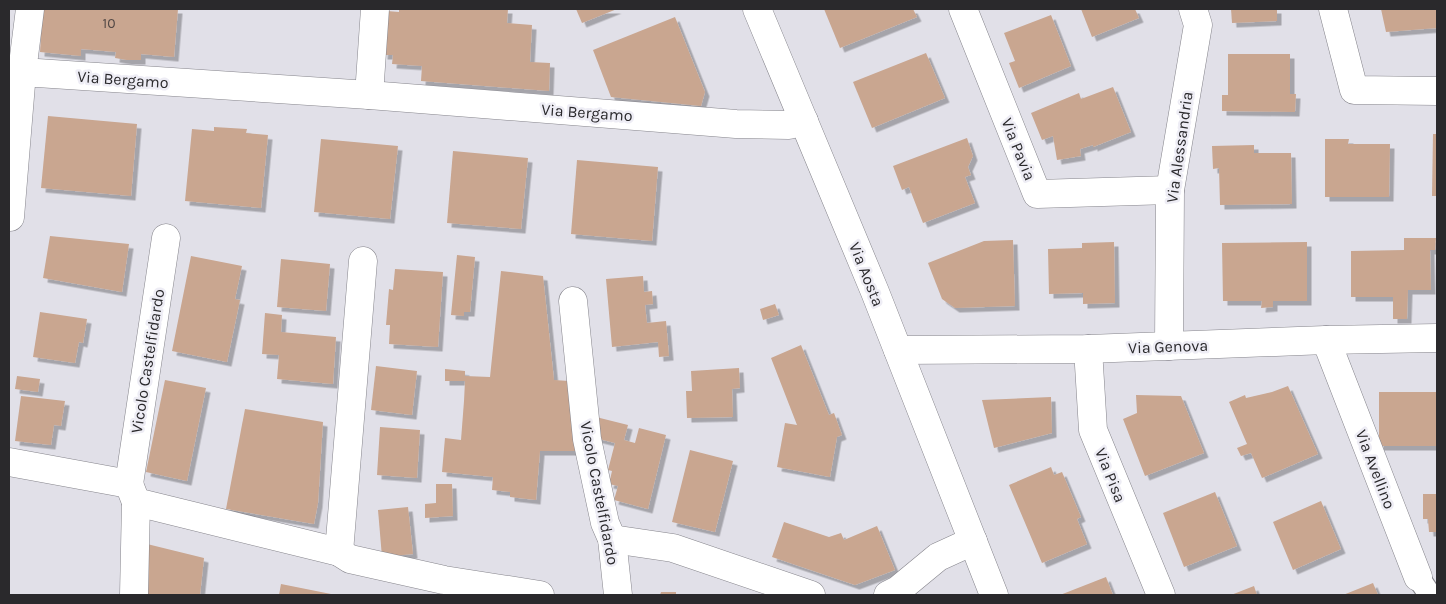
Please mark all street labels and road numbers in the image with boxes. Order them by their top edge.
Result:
street label: Via Bergamo [77,67,169,92]
street label: Via Alessandria [1162,90,1197,204]
street label: Via Bergamo [541,100,633,125]
street label: Via Pavia [997,115,1040,183]
street label: Via Aosta [845,239,888,309]
street label: Vicolo Castelfidardo [127,287,168,435]
street label: Via Genova [1128,336,1208,357]
street label: Vicolo Castelfidardo [576,420,623,567]
street label: Via Avellino [1352,427,1399,512]
street label: Via Pisa [1091,445,1130,505]

